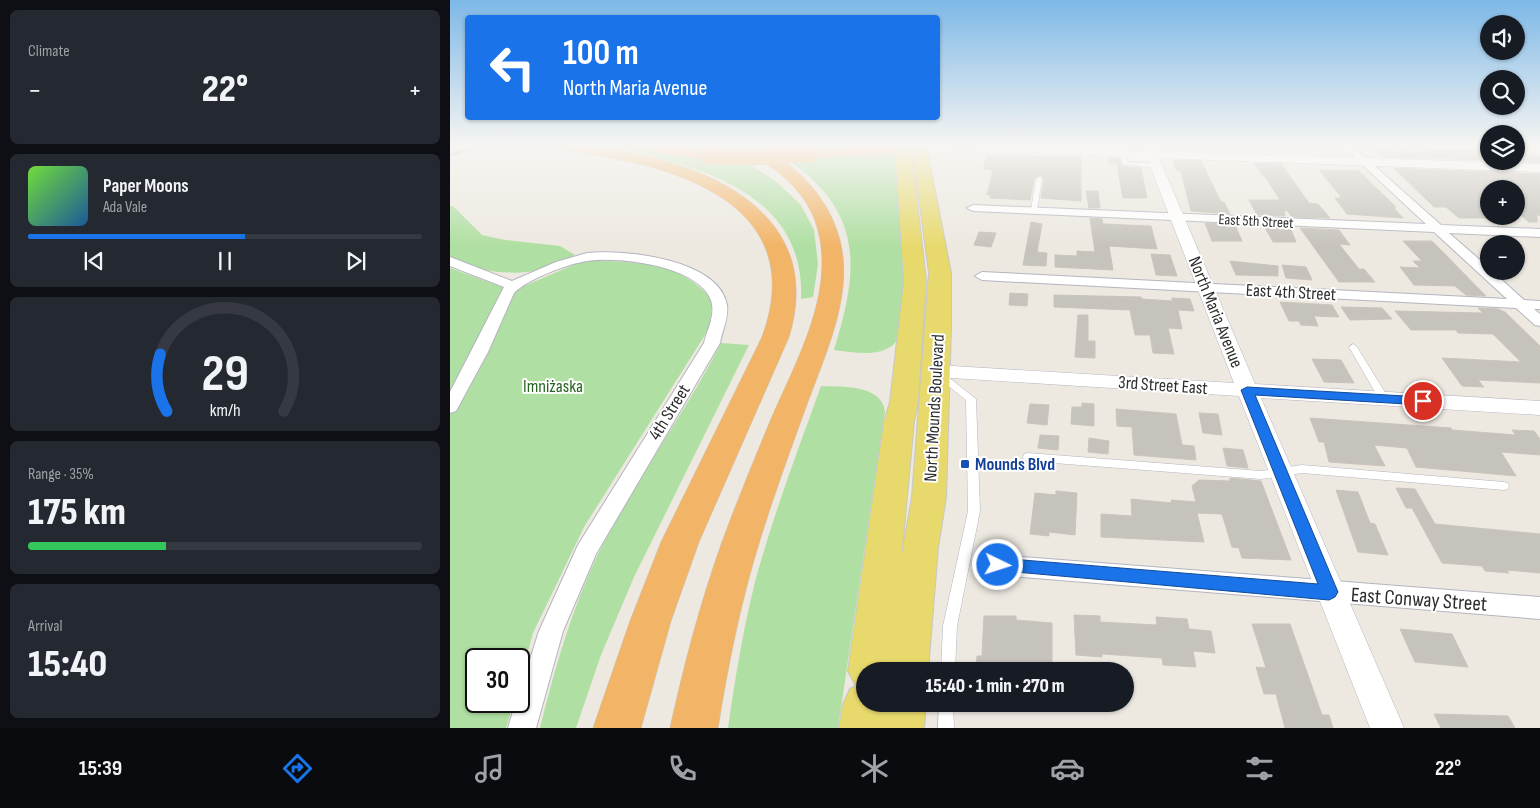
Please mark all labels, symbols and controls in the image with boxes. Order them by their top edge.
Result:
map controls [1480,15,1525,280]
button: sound [1480,15,1525,60]
text: 100 m [563,32,639,75]
icon: left [480,35,545,100]
text: Climate [28,42,70,61]
text: 22° [202,67,248,112]
button: search [1480,70,1525,115]
text: − [28,74,42,107]
text: + [408,74,422,107]
text: North Maria Avenue [563,75,707,102]
button: layers [1480,125,1525,170]
text: Paper Moons [103,175,189,198]
button: + [1480,180,1525,225]
text: Ada Vale [103,198,147,217]
street label: East 5th Street [1218,210,1294,233]
button: − [1480,235,1525,280]
icon: previous [80,247,108,275]
icon: pause [211,247,239,275]
icon: next [342,247,370,275]
street label: North Maria Avenue [1184,254,1247,371]
street label: East 4th Street [1245,280,1337,305]
street label: North Mounds Boulevard [920,334,949,482]
text: 29 [201,343,249,406]
street label: 3rd Street East [1118,372,1209,399]
park label: Imniżaska [523,376,583,397]
street label: 4th Street [644,380,695,444]
pin [1402,380,1444,422]
icon: arrive [1409,387,1437,415]
text: km/h [210,400,240,421]
place label: Mounds Blvd [975,454,1055,475]
marker: Mounds Blvd [959,458,971,470]
text: Range · 35% [28,465,94,484]
text: 175 km [28,490,126,535]
position arrow [971,538,1023,590]
street label: East Conway Street [1350,582,1488,617]
text: Arrival [28,617,62,636]
text: 15:40 [28,642,107,687]
speed limit sign: 30 [465,648,530,713]
text: 15:40 · 1 min · 270 m [925,675,1065,698]
icon: directions [280,751,315,786]
icon: music [472,751,507,786]
icon: phone [665,751,700,786]
icon: climate [857,751,892,786]
icon: car [1050,751,1085,786]
icon: filters [1242,751,1277,786]
text: 15:39 [79,755,122,782]
text: 22° [1435,755,1461,782]

